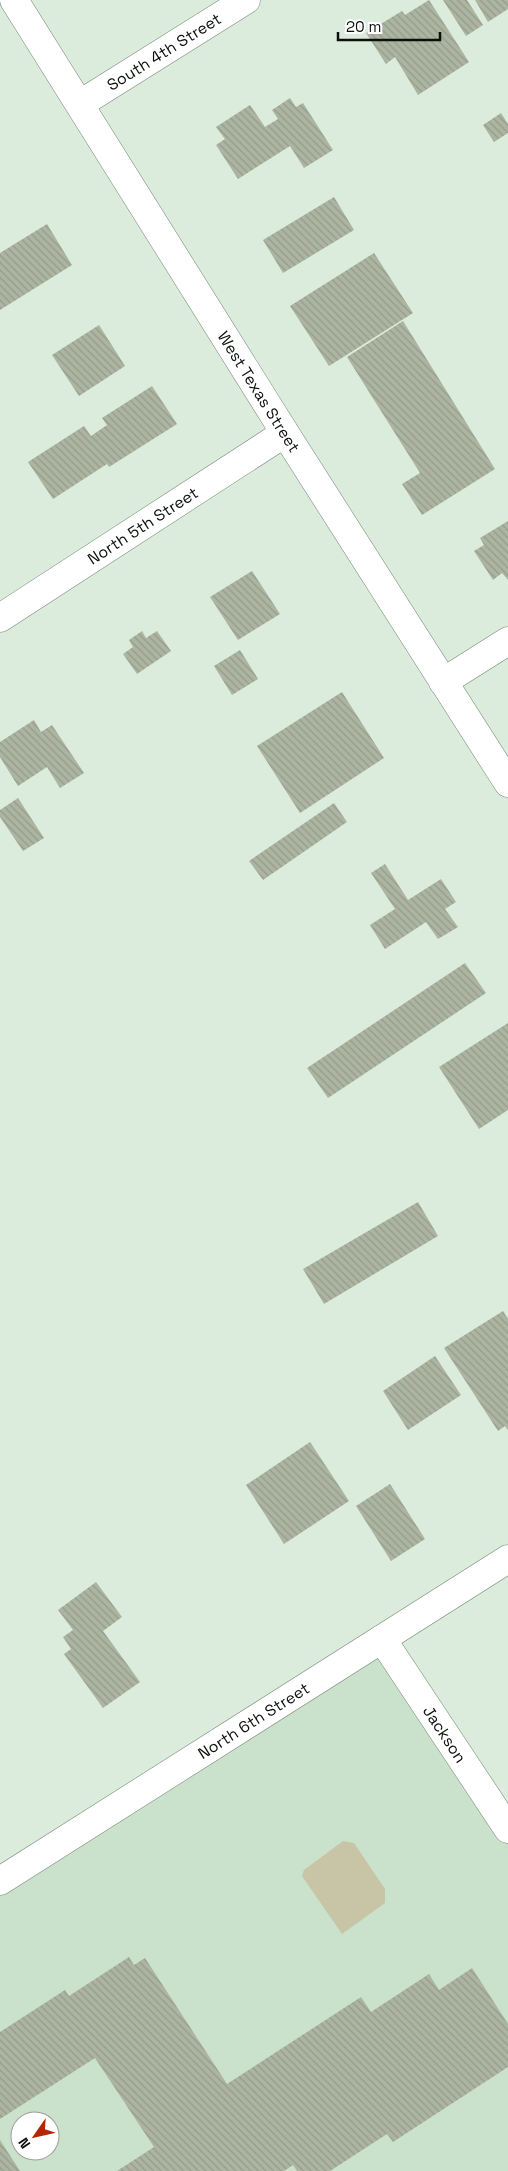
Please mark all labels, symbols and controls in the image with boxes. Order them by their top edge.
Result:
street label: South 4th Street [103,8,225,96]
scale bar [338,10,440,42]
text: 20 m [346,17,381,36]
street label: West Texas Street [213,327,305,456]
street label: North 5th Street [84,482,202,569]
street label: North 6th Street [194,1678,313,1764]
street label: Jackson [418,1702,471,1767]
north arrow [10,2111,60,2161]
text: N [14,2134,34,2152]

